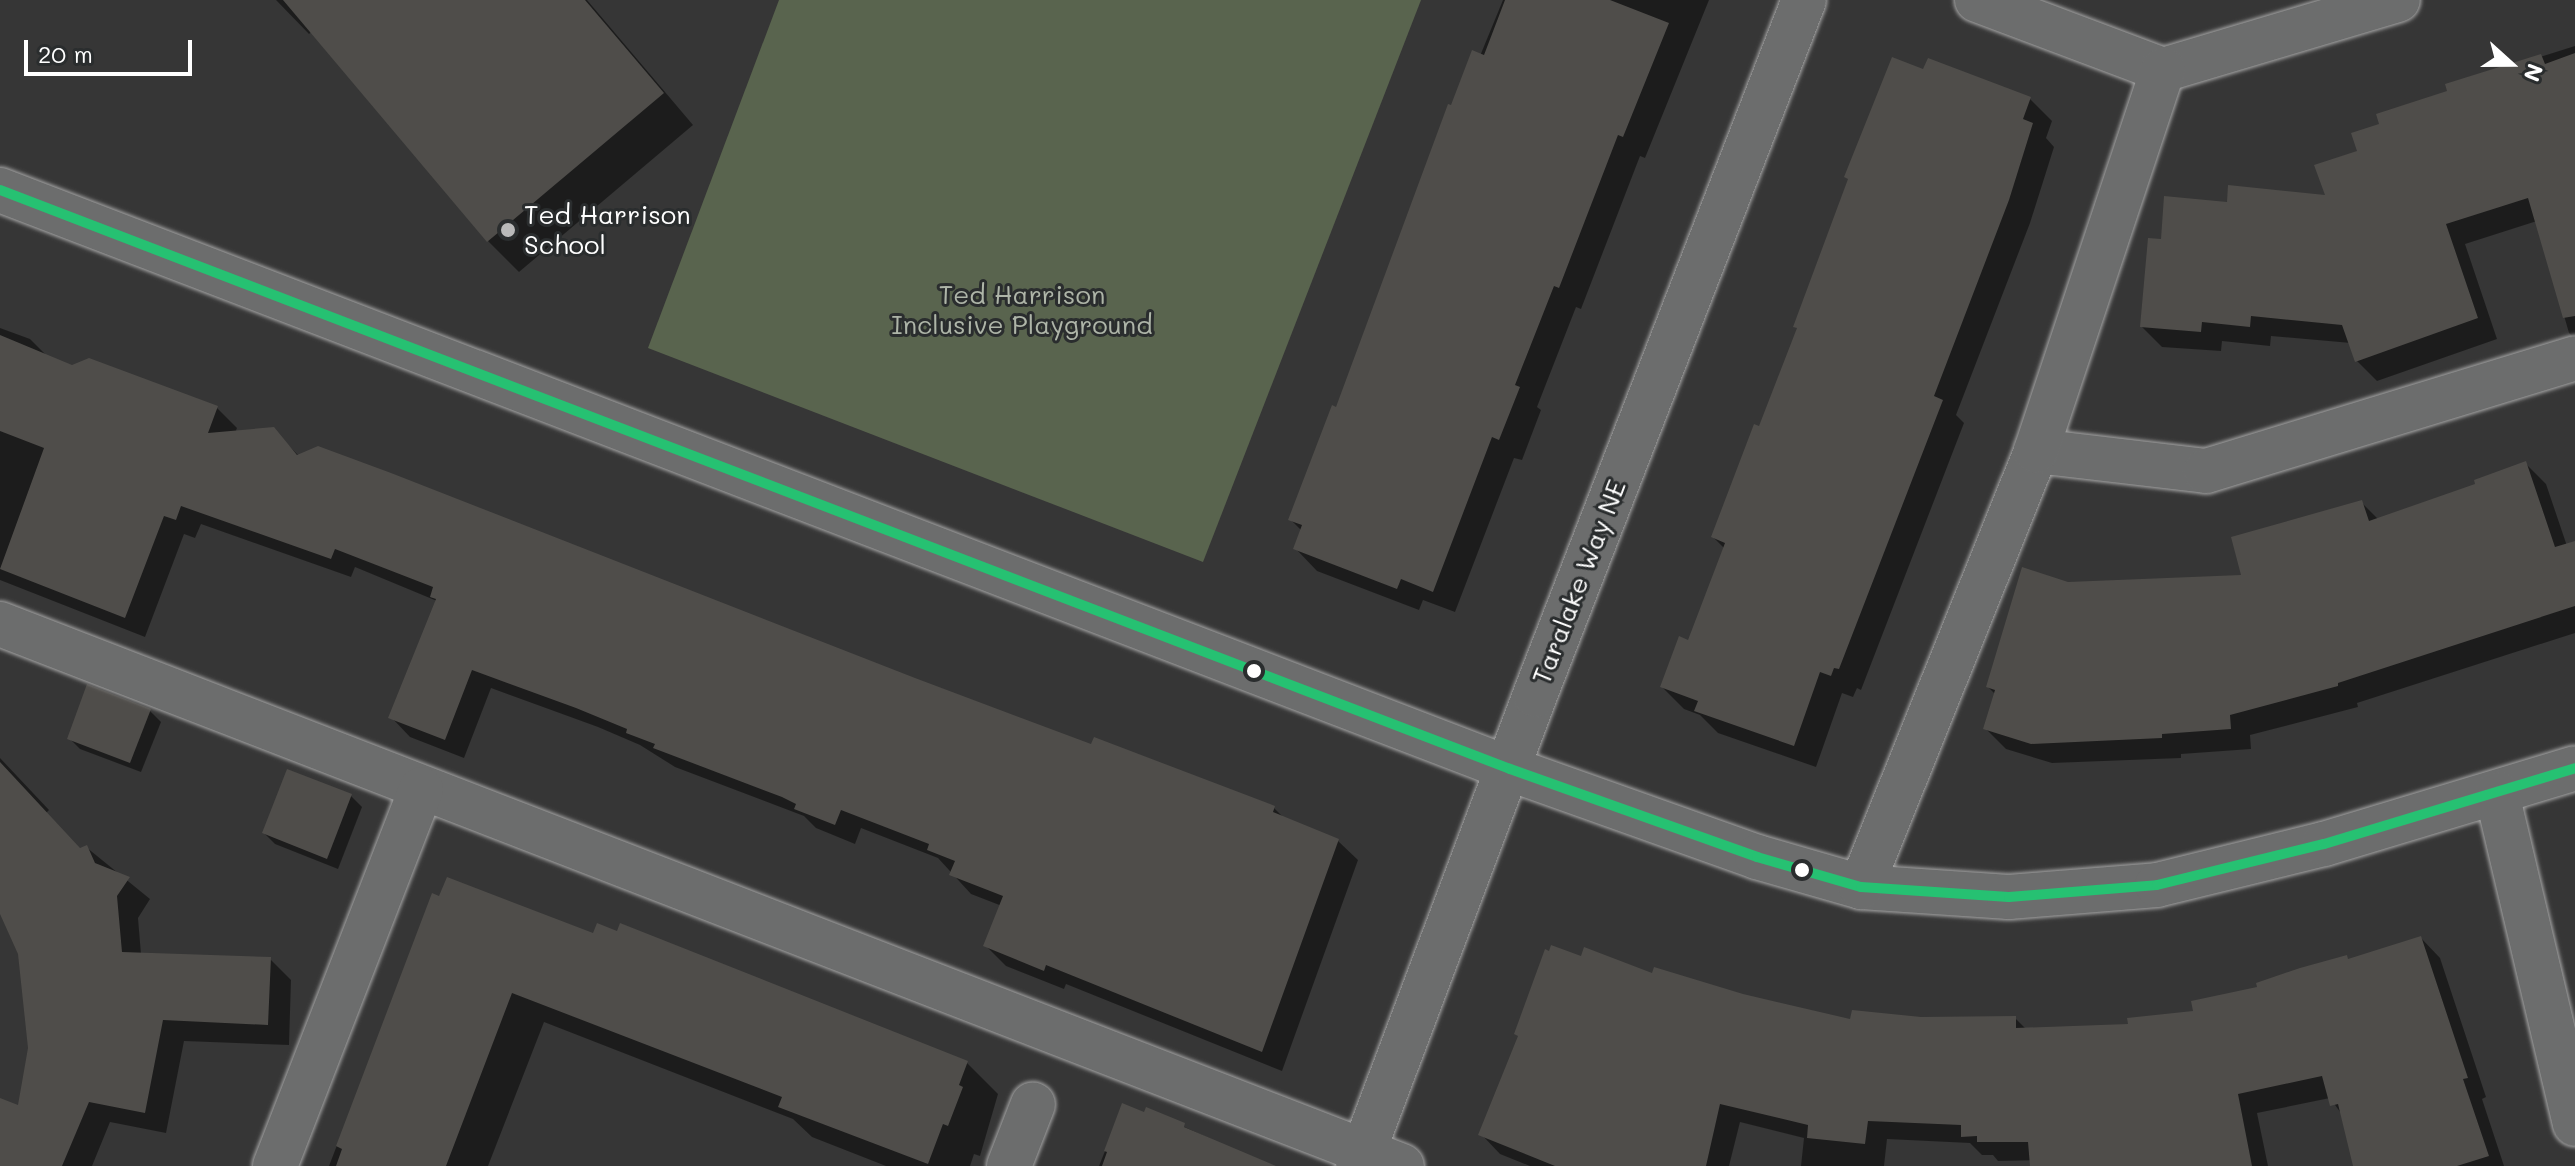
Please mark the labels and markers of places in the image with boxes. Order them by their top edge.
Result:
place label: Ted Harrison School [524,199,691,260]
marker: Ted Harrison School [499,221,517,239]
unlabelled marker [1246,663,1262,679]
unlabelled marker [1794,862,1810,878]

